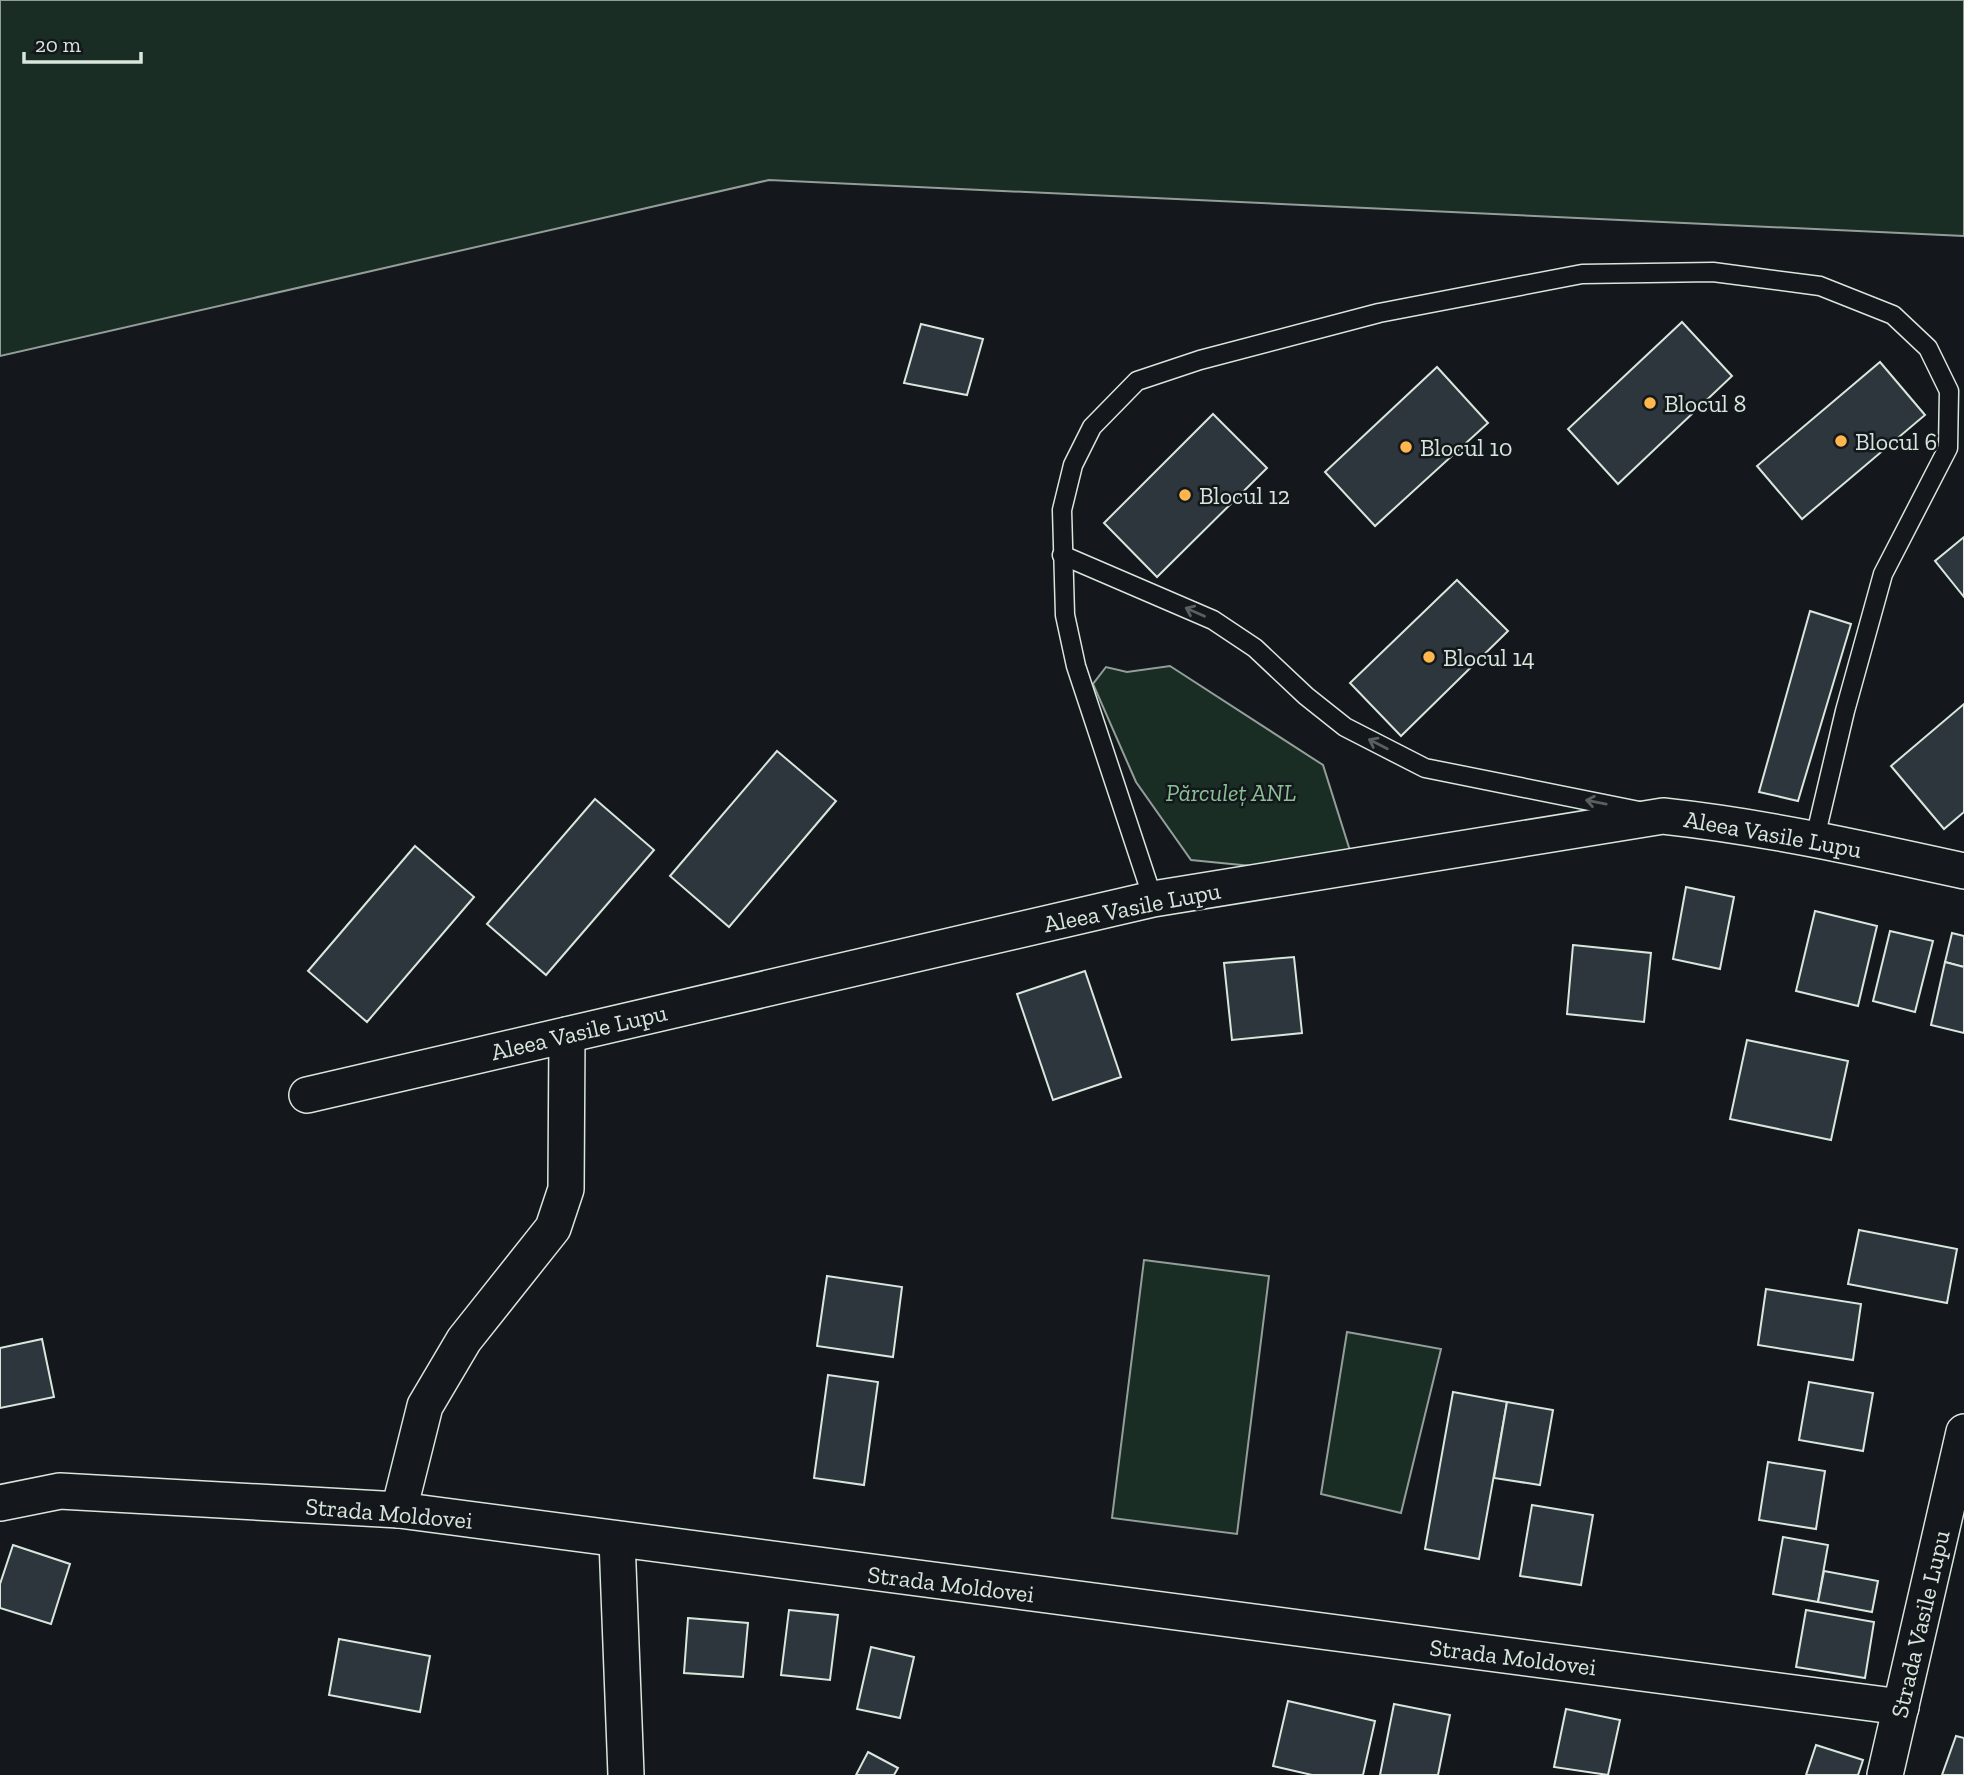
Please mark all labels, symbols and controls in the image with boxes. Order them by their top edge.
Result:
scale bar [24,21,142,65]
text: 20 m [35,32,81,57]
place label: Blocul 8 [1664,389,1746,418]
marker: Blocul 8 [1642,395,1658,411]
place label: Blocul 6 [1855,427,1937,456]
place label: Blocul 10 [1420,433,1513,462]
marker: Blocul 6 [1833,433,1849,449]
marker: Blocul 10 [1398,439,1414,455]
place label: Blocul 12 [1199,481,1290,510]
marker: Blocul 12 [1177,487,1193,503]
one-way arrow [1184,605,1206,618]
place label: Blocul 14 [1443,643,1535,672]
marker: Blocul 14 [1421,649,1437,665]
one-way arrow [1368,736,1389,750]
park label: Părculeț ANL [1166,778,1297,807]
one-way arrow [1585,795,1608,809]
street label: Aleea Vasile Lupu [1682,804,1865,864]
street label: Aleea Vasile Lupu [1041,876,1223,938]
street label: Aleea Vasile Lupu [488,998,670,1066]
street label: Strada Moldovei [304,1491,474,1535]
street label: Strada Vasile Lupu [1884,1527,1956,1721]
street label: Strada Moldovei [866,1559,1036,1609]
street label: Strada Moldovei [1428,1632,1598,1682]

